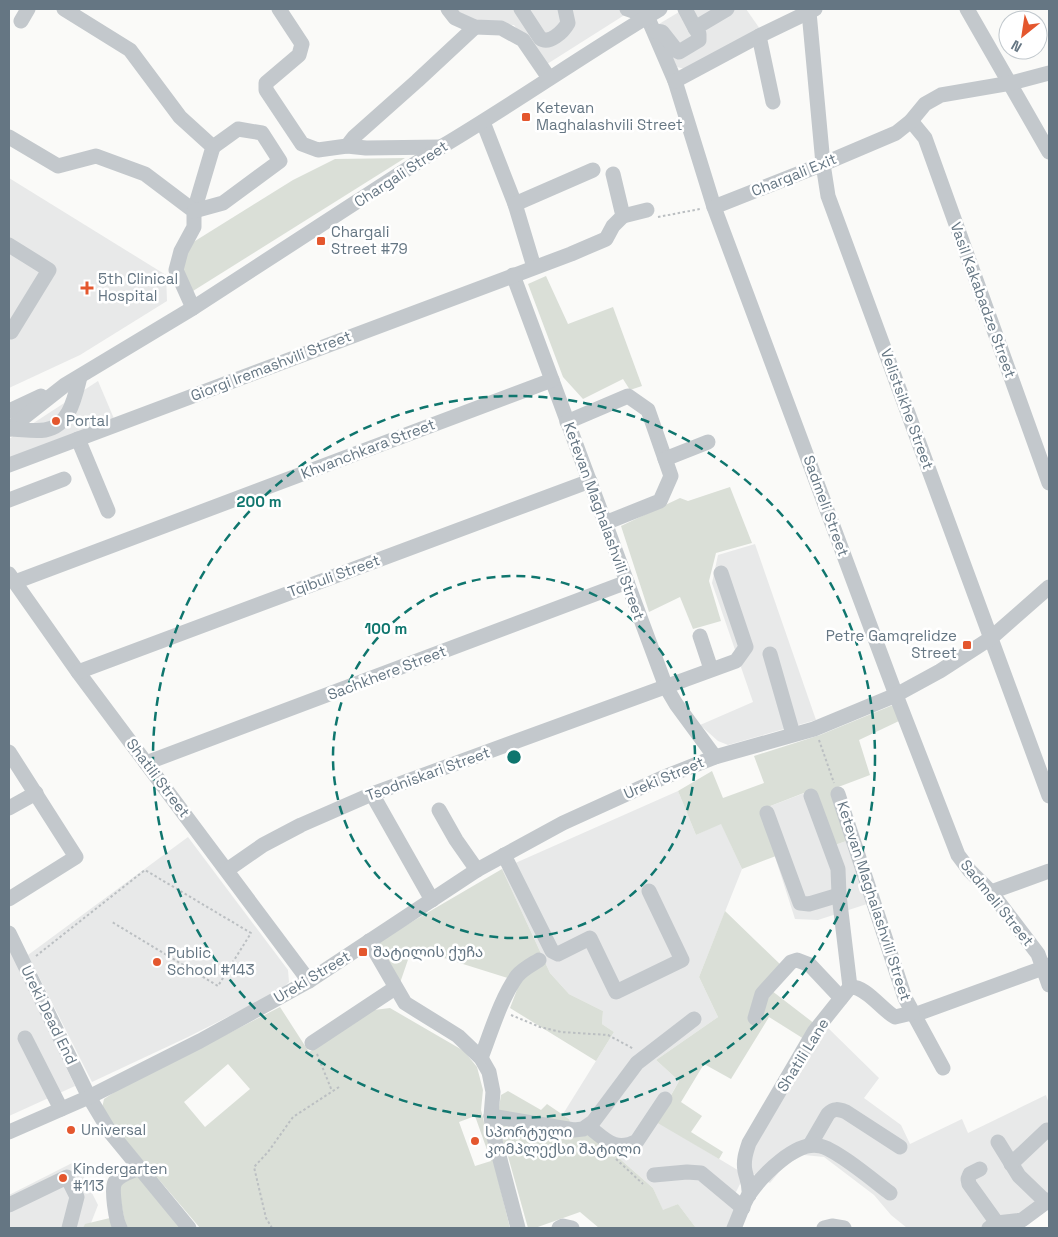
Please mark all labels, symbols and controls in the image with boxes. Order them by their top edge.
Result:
north arrow [998,10,1048,60]
text: N [1008,36,1025,56]
place label: Ketevan Maghalashvili Street [536,98,683,134]
marker: Ketevan Maghalashvili Street [520,111,532,123]
street label: Chargali Street [350,136,451,211]
street label: Chargali Exit [748,149,839,200]
street label: Vasil Kakabadze Street [946,219,1021,380]
place label: Chargali Street #79 [331,222,408,258]
marker: Chargali Street #79 [315,235,327,247]
place label: 5th Clinical Hospital [98,269,178,305]
marker: 5th Clinical Hospital [80,281,94,295]
street label: Giorgi Iremashvili Street [188,326,354,405]
street label: Velistsikhe Street [877,346,938,472]
place label: Portal [66,411,109,430]
street label: Khvanchkara Street [298,414,438,483]
marker: Portal [50,415,62,427]
street label: Ketevan Maghalashvili Street [560,419,649,622]
street label: Sadmeli Street [799,453,854,559]
text: 200 m [237,492,281,511]
street label: Tqibuli Street [285,550,383,601]
text: 100 m [365,619,407,638]
place label: Petre Gamqrelidze Street [826,626,957,662]
marker: Petre Gamqrelidze Street [961,639,973,651]
street label: Sachkhere Street [325,641,449,704]
street label: Shatili Street [122,734,194,821]
street label: Tsodniskari Street [363,742,493,805]
centre of rings [505,748,523,766]
street label: Ureki Street [621,752,707,803]
street label: Ketevan Maghalashvili Street [833,799,916,1003]
street label: Sadmeli Street [957,855,1038,950]
place label: შატილის ქუჩა [373,942,483,961]
place label: Public School #143 [167,943,255,979]
street label: Ureki Street [270,946,353,1007]
marker: შატილის ქუჩა [357,946,369,958]
marker: Public School #143 [151,956,163,968]
street label: Ureki Dead End [17,962,82,1067]
street label: Shatili Lane [772,1014,833,1095]
place label: Universal [81,1120,146,1139]
place label: სპორტული კომპლექსი შატილი [485,1122,641,1158]
marker: Universal [65,1124,77,1136]
marker: სპორტული კომპლექსი შატილი [469,1135,481,1147]
place label: Kindergarten #113 [73,1159,168,1195]
marker: Kindergarten #113 [57,1172,69,1184]

